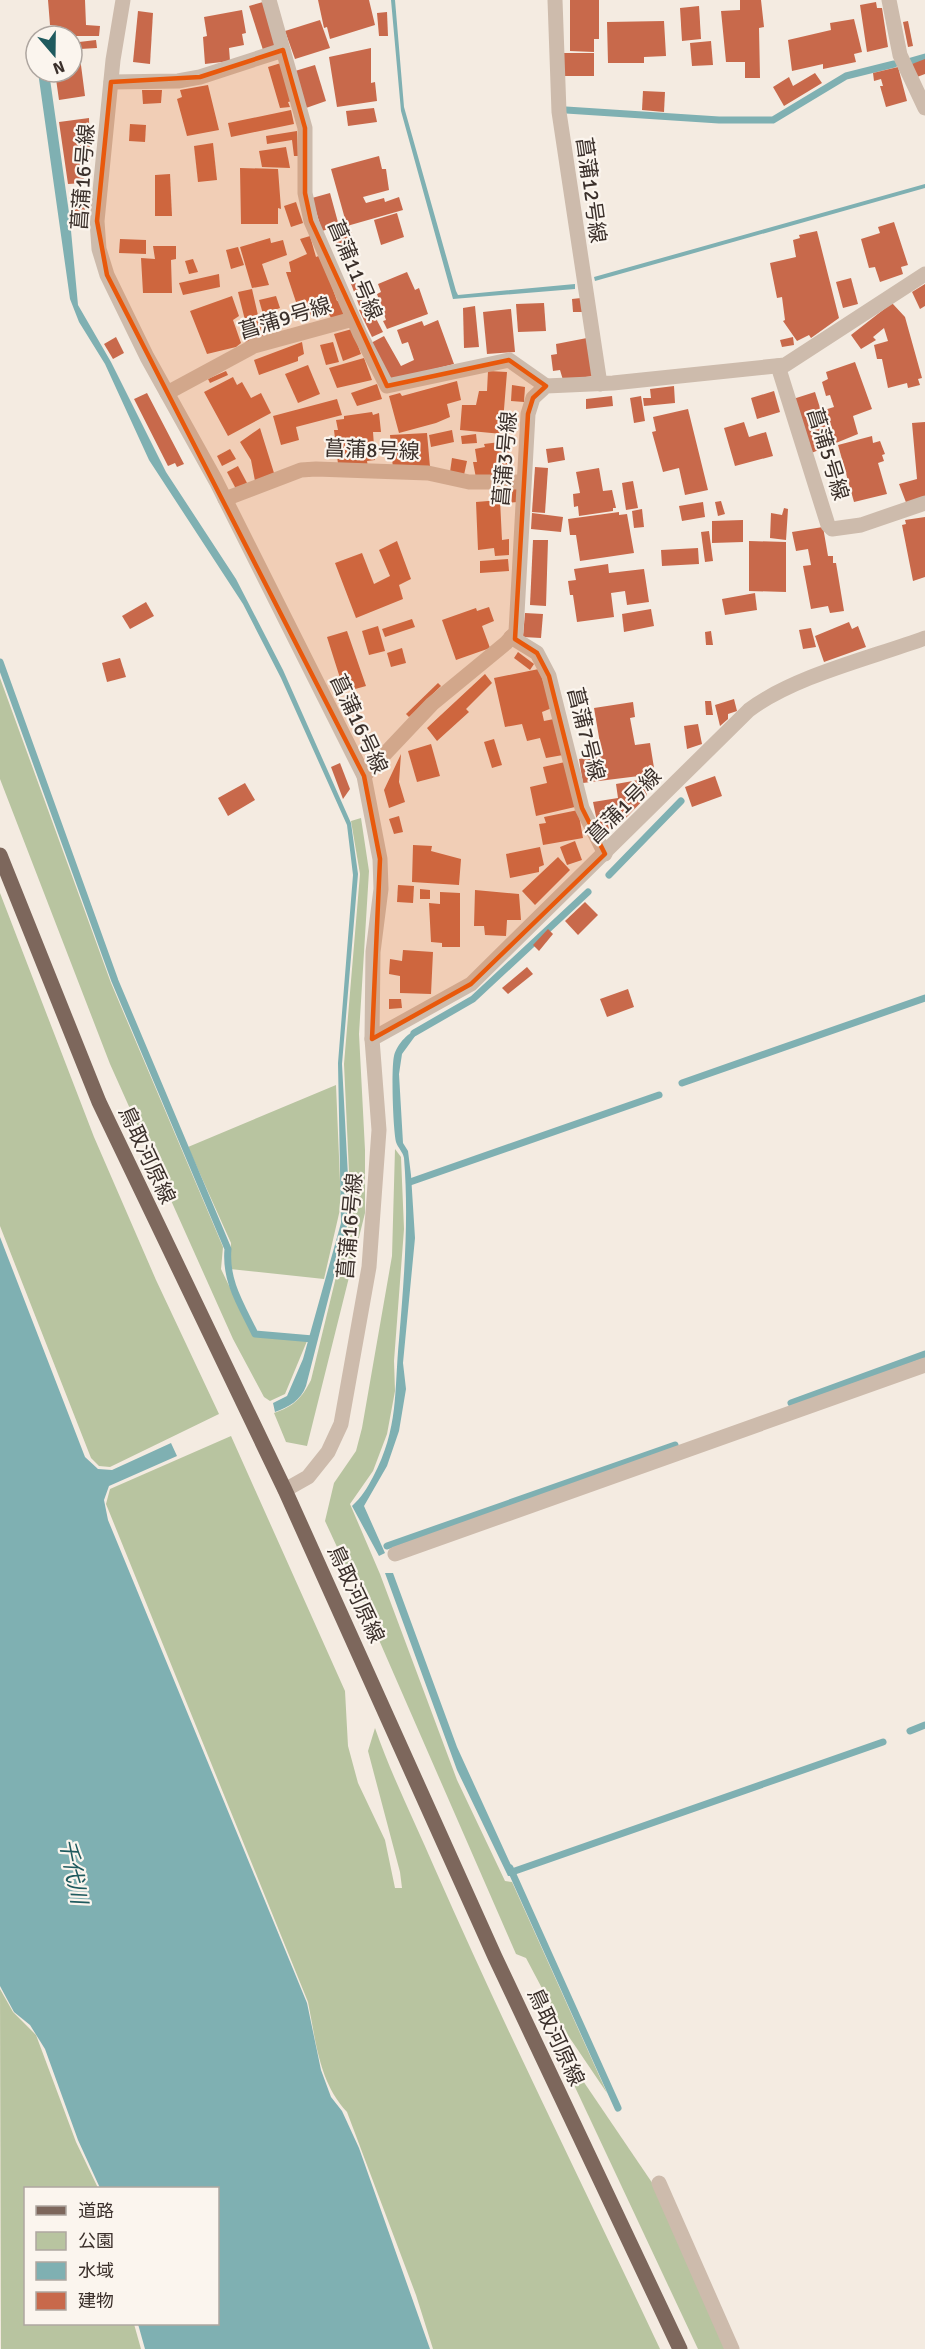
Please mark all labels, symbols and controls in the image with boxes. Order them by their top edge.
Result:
north arrow [24,24,84,84]
text: N [50,56,67,78]
street label: 菖蒲16号線 [66,123,100,231]
street label: 菖蒲12号線 [571,135,611,245]
street label: 菖蒲11号線 [322,216,388,324]
street label: 菖蒲9号線 [236,292,334,344]
street label: 菖蒲5号線 [802,405,854,503]
street label: 菖蒲3号線 [488,410,522,508]
street label: 菖蒲8号線 [324,435,420,465]
street label: 菖蒲16号線 [325,670,393,778]
street label: 菖蒲7号線 [562,685,610,783]
street label: 菖蒲1号線 [581,763,667,849]
street label: 鳥取河原線 [113,1102,181,1208]
street label: 菖蒲16号線 [332,1172,368,1280]
street label: 鳥取河原線 [322,1541,390,1647]
water label: 千代川 [54,1836,93,1908]
street label: 鳥取河原線 [522,1984,590,2090]
legend [24,2187,219,2325]
text: 道路 [78,2200,114,2222]
text: 公園 [78,2230,114,2252]
text: 水域 [78,2260,114,2282]
text: 建物 [78,2290,114,2312]

